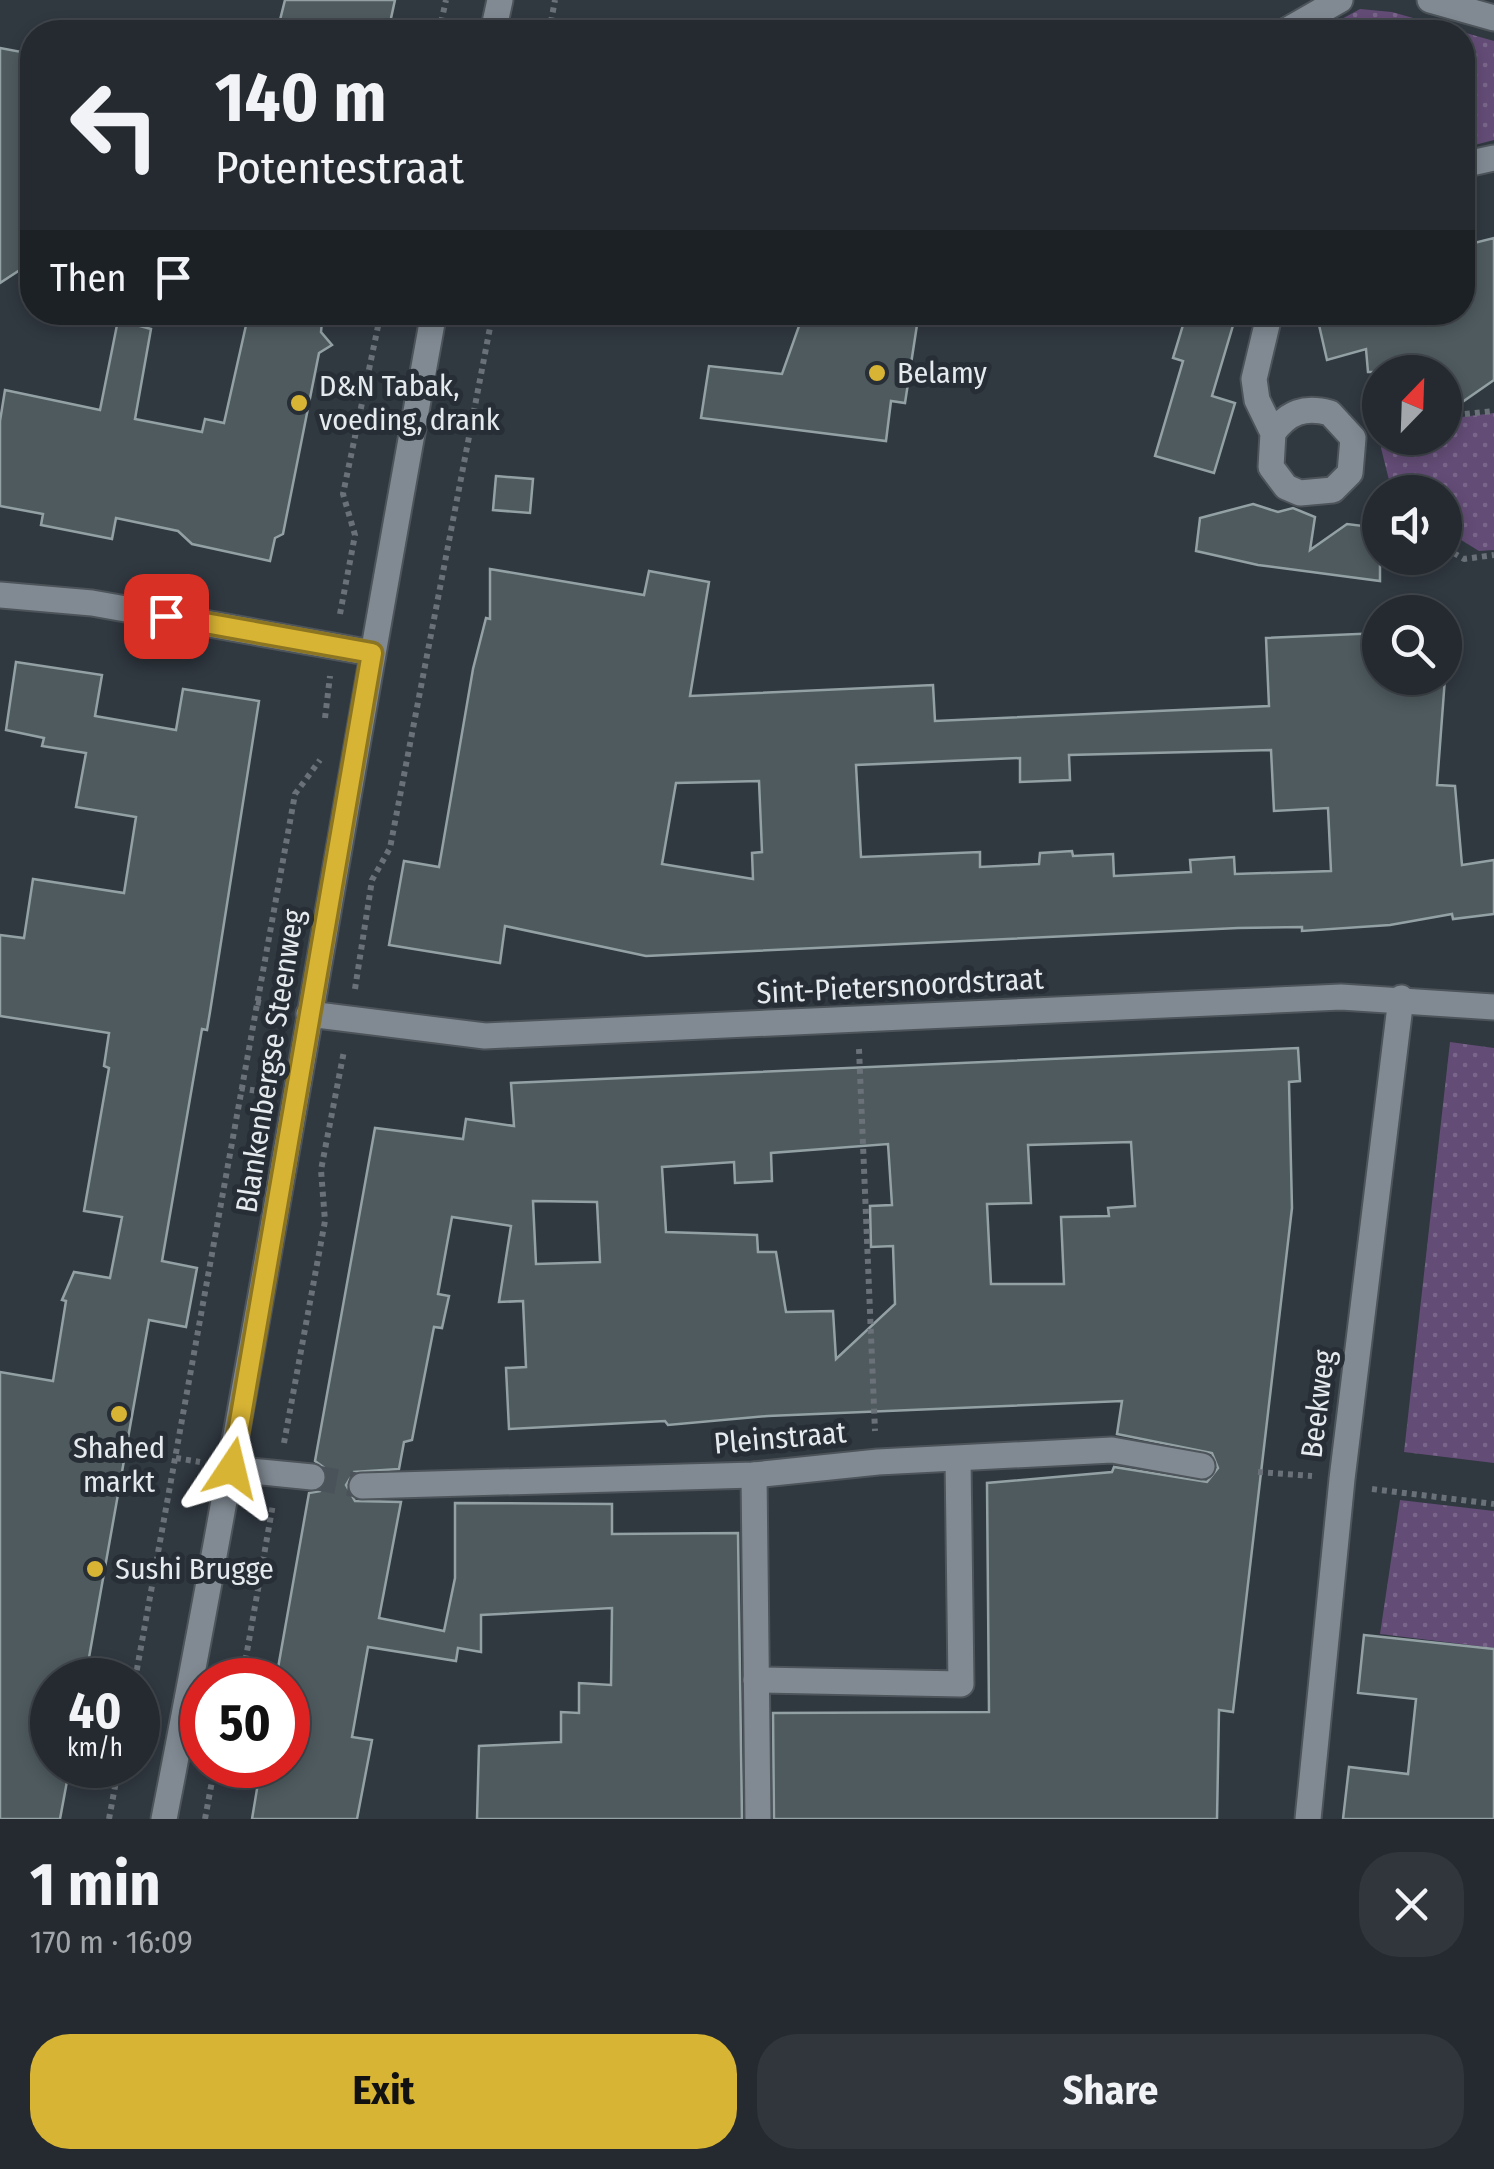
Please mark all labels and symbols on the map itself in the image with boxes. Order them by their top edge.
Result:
place label: Belamy [897,355,988,391]
north arrow [1362,355,1462,455]
marker: Belamy [866,362,888,384]
place label: D&N Tabak, voeding, drank [319,368,500,438]
marker: D&N Tabak, voeding, drank [288,392,310,414]
pin [124,574,209,659]
street label: Blankenbergse Steenweg [228,906,312,1215]
street label: Sint-Pietersnoordstraat [756,960,1045,1011]
street label: Beekweg [1294,1347,1343,1460]
marker: Shahed markt [108,1403,130,1425]
street label: Pleinstraat [712,1414,848,1462]
position arrow [180,1416,284,1520]
place label: Shahed markt [73,1430,165,1500]
place label: Sushi Brugge [115,1551,274,1587]
marker: Sushi Brugge [84,1558,106,1580]
speed limit sign: 50 [180,1658,310,1788]

